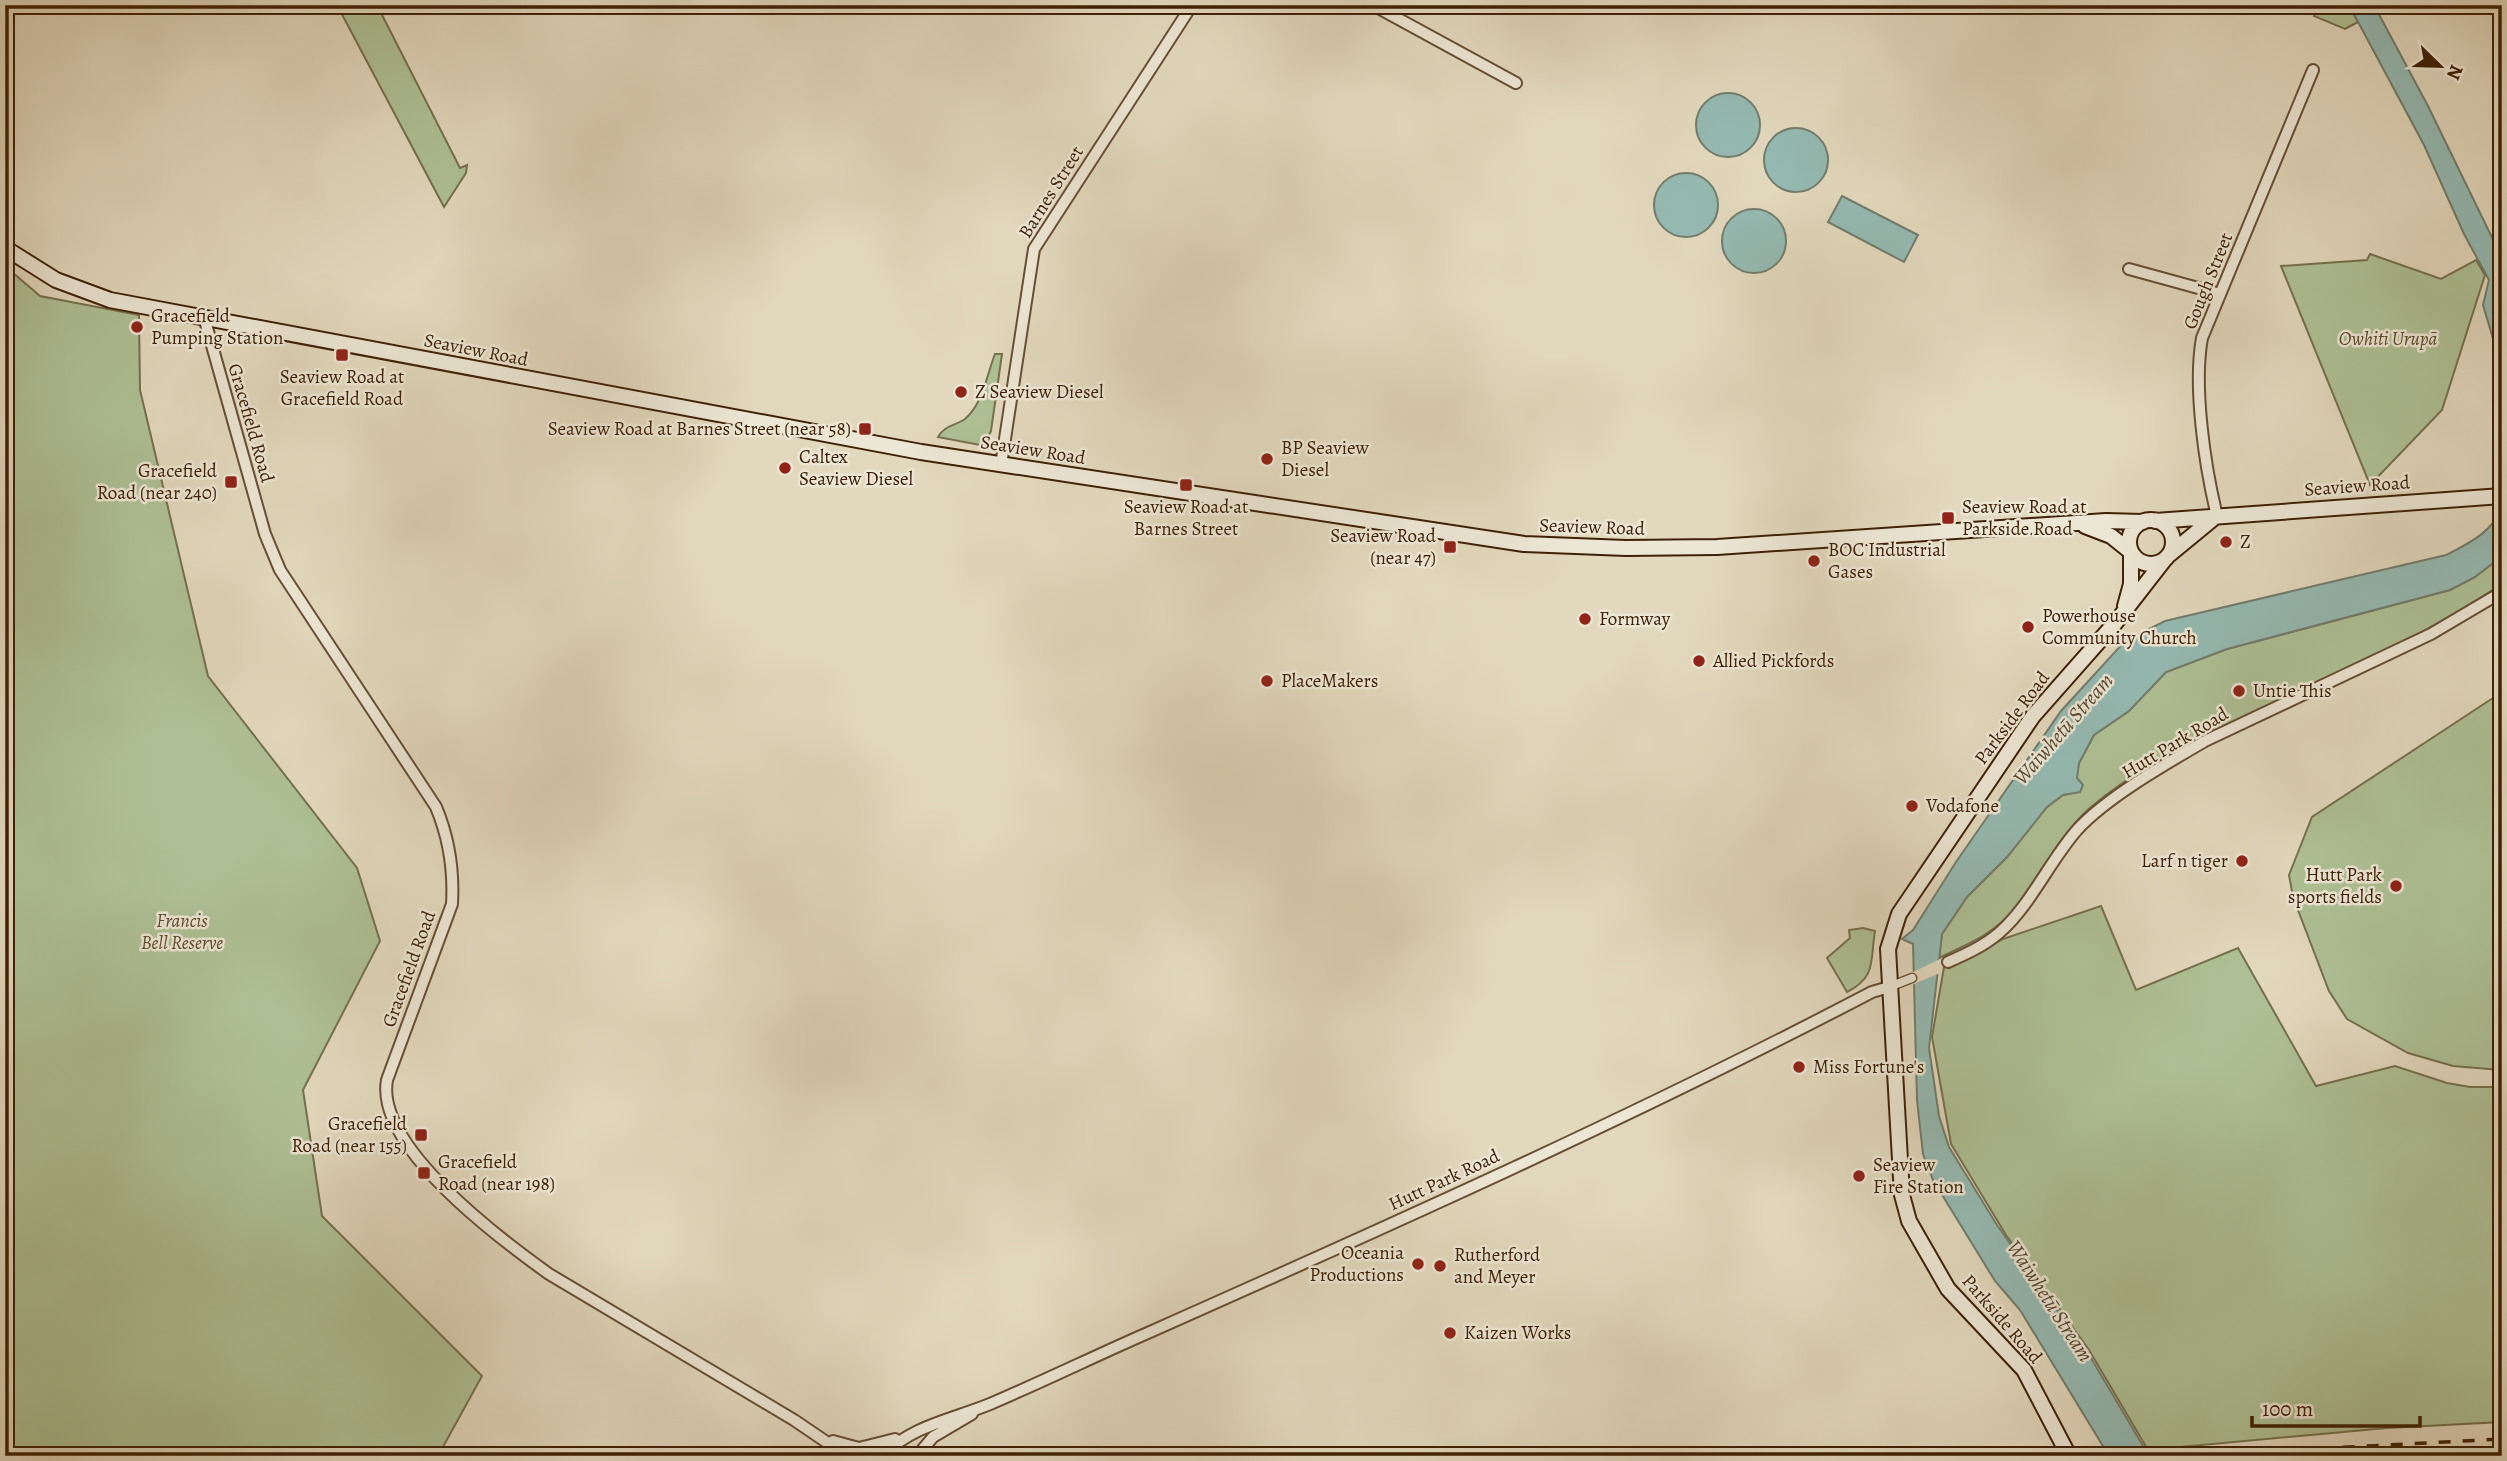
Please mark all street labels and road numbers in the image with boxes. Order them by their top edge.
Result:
street label: Barnes Street [1012,141,1090,243]
street label: Gough Street [2177,229,2239,333]
street label: Seaview Road [422,327,531,373]
street label: Gracefield Road [222,361,281,486]
street label: Seaview Road [979,429,1088,471]
street label: Seaview Road [2303,469,2411,503]
street label: Seaview Road [1539,512,1646,542]
street label: Parkside Road [1968,665,2056,770]
street label: Hutt Park Road [2117,701,2234,785]
street label: Gracefield Road [376,906,442,1031]
street label: Hutt Park Road [1384,1143,1505,1217]
street label: Parkside Road [1956,1269,2049,1370]

